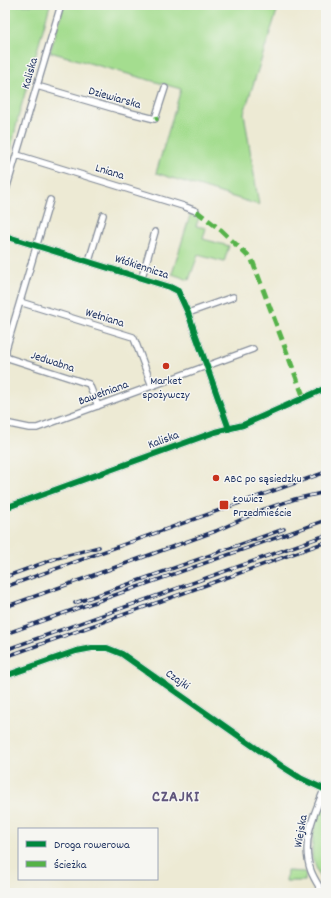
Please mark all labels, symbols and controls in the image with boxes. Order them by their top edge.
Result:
street label: Kaliska [18,55,43,91]
street label: Dziewiarska [86,83,143,114]
street label: Lniana [93,160,126,185]
street label: Włókiennicza [112,251,171,284]
street label: Wełniana [83,304,126,332]
street label: Jedwabna [29,347,77,378]
marker: Market spożywczy [161,361,171,371]
place label: Market spożywczy [142,373,191,404]
street label: Bawełniana [76,376,131,410]
street label: Kaliska [146,427,182,454]
place label: ABC po sąsiedzku [224,471,302,488]
marker: ABC po sąsiedzku [211,473,221,483]
place label: Łowicz Przedmieście [232,491,292,522]
marker: Łowicz Przedmieście [218,499,230,511]
street label: Czajki [161,666,193,695]
district label: CZAJKI [152,786,200,809]
street label: Wiejska [290,813,313,849]
legend [18,828,158,880]
text: Droga rowerowa [54,837,130,854]
text: Ścieżka [54,857,87,874]

